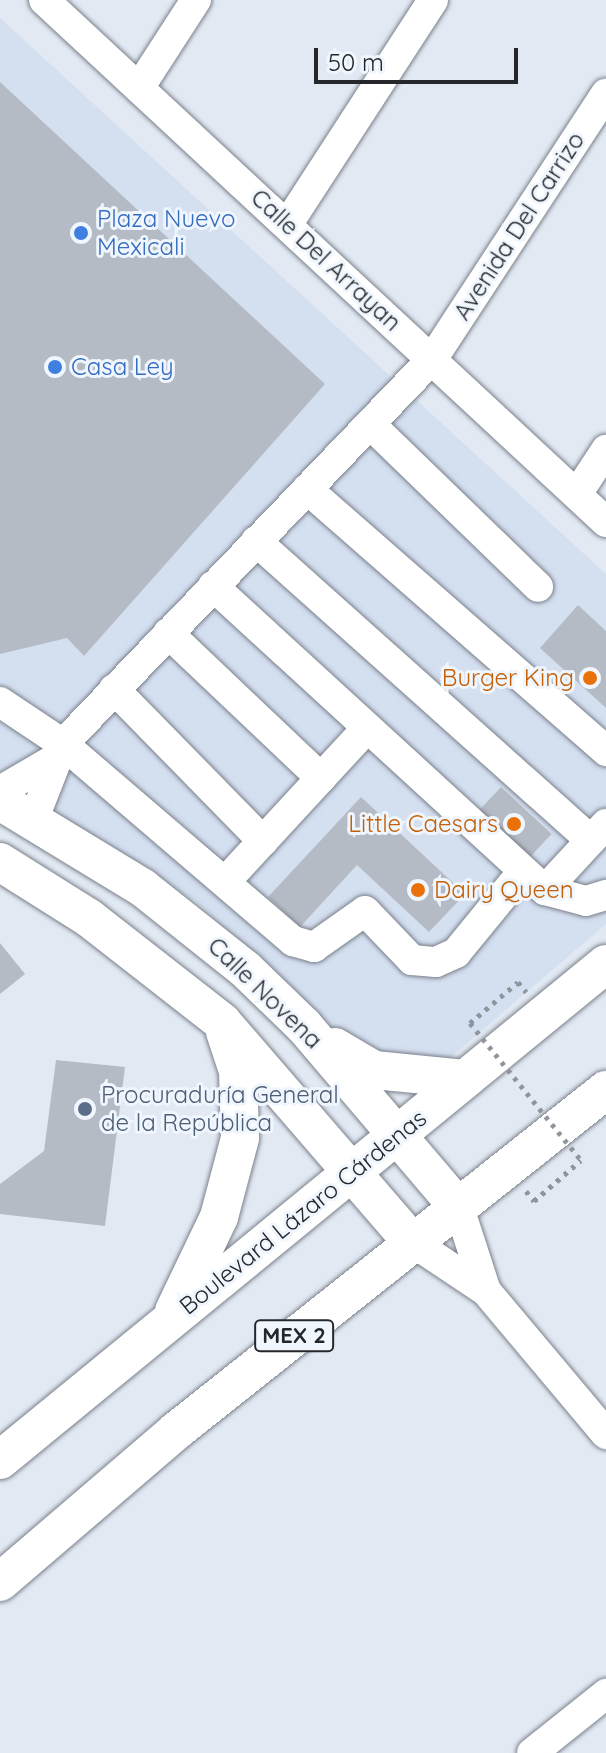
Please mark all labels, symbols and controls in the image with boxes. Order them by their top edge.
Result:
scale bar [318,32,522,82]
text: 50 m [328,47,384,77]
street label: Avenida Del Carrizo [447,127,591,325]
street label: Calle Del Arrayan [245,183,407,337]
place label: Plaza Nuevo Mexicali [97,205,236,261]
marker: Plaza Nuevo Mexicali [72,224,90,242]
place label: Casa Ley [71,353,174,381]
marker: Casa Ley [46,358,64,376]
place label: Burger King [442,664,574,692]
marker: Burger King [581,669,599,687]
place label: Little Caesars [348,810,498,838]
marker: Little Caesars [505,815,523,833]
place label: Dairy Queen [434,876,574,904]
marker: Dairy Queen [409,881,427,899]
street label: Calle Novena [202,931,328,1055]
place label: Procuraduría General de la República [101,1081,339,1137]
marker: Procuraduría General de la República [76,1100,94,1118]
street label: Boulevard Lázaro Cárdenas [174,1103,432,1321]
road number: MEX 2 [254,1318,334,1354]

